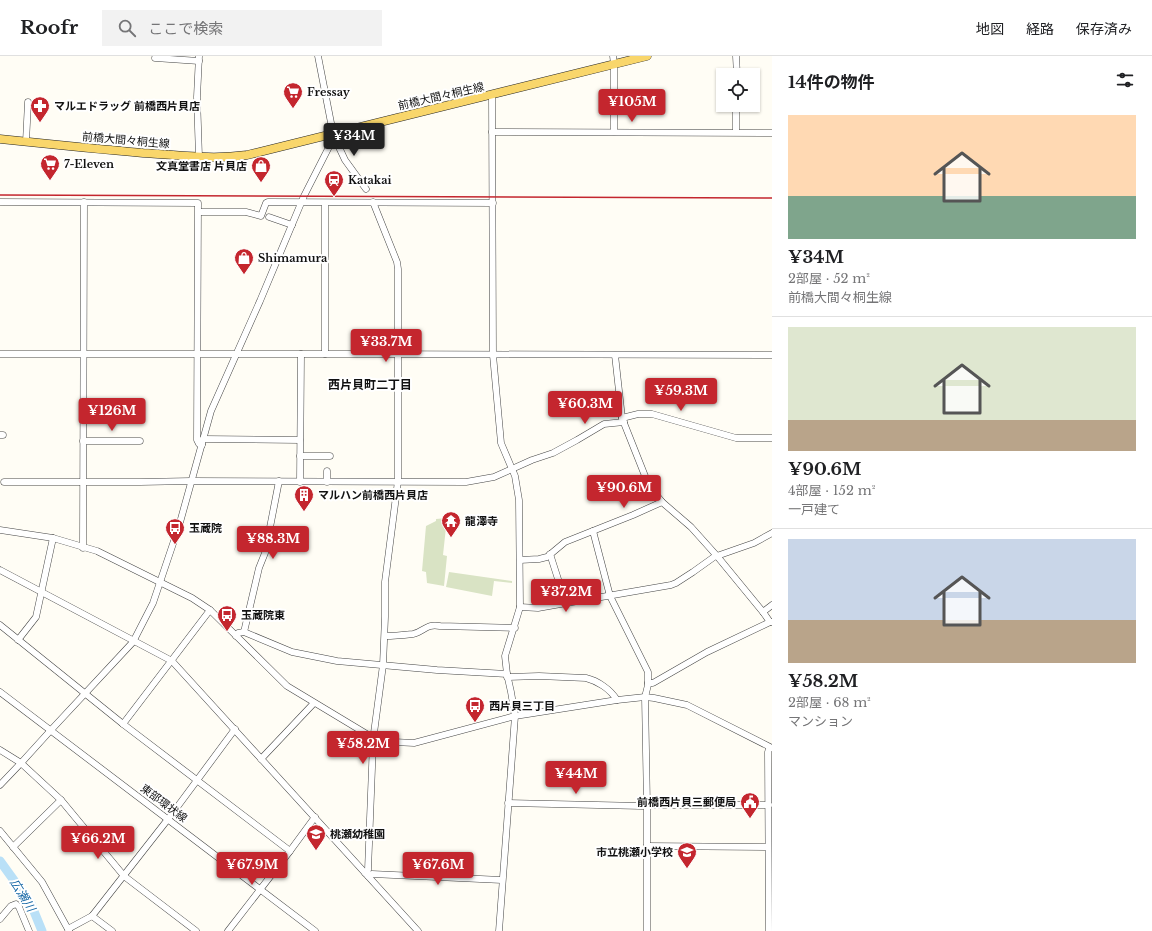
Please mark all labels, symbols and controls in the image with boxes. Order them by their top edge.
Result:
search box [102,10,382,46]
text: Roofr [20,16,78,39]
icon: search [116,17,138,39]
text: ここで検索 [148,19,223,38]
text: 地図 [976,20,1004,38]
text: 経路 [1026,20,1054,38]
text: 保存済み [1076,20,1132,38]
map controls [716,68,760,112]
button: locate [716,68,760,112]
icon: filters [1114,69,1136,91]
text: 14件の物件 [788,72,875,93]
street label: 前橋大間々桐生線 [397,79,485,113]
supermarket icon: Fressay [282,81,304,109]
place label: Fressay [307,85,351,99]
pin: ¥105M [604,89,660,123]
text: ¥105M [607,93,657,110]
pharmacy icon: マルエドラッグ 前橋西片貝店 [29,95,51,123]
place label: マルエドラッグ 前橋西片貝店 [54,99,200,113]
pin: ¥34M [330,123,378,157]
text: ¥34M [333,127,375,144]
street label: 前橋大間々桐生線 [82,129,170,151]
icon: home [926,141,998,213]
supermarket icon: 7-Eleven [39,153,61,181]
shop icon: 文真堂書店 片貝店 [250,155,272,183]
place label: 7-Eleven [64,157,114,171]
place label: 文真堂書店 片貝店 [156,159,247,173]
station icon: Katakai [323,169,345,197]
place label: Katakai [348,173,391,187]
shop icon: Shimamura [233,247,255,275]
text: ¥34M [788,247,844,268]
place label: Shimamura [258,251,328,265]
text: 2部屋 · 52 m² [788,270,870,287]
text: 前橋大間々桐生線 [788,289,892,306]
pin: ¥33.7M [353,329,419,363]
text: ¥33.7M [360,333,412,350]
icon: home [926,353,998,425]
district label: 西片貝町二丁目 [328,377,412,392]
pin: ¥59.3M [648,378,714,412]
text: ¥59.3M [654,382,708,399]
pin: ¥60.3M [552,391,618,425]
text: ¥60.3M [557,395,613,412]
pin: ¥126M [84,398,140,432]
text: ¥126M [88,402,136,419]
text: ¥90.6M [788,459,862,480]
pin: ¥90.6M [591,475,657,509]
text: ¥90.6M [596,479,652,496]
text: 4部屋 · 152 m² [788,482,875,499]
building icon: マルハン前橋西片貝店 [293,484,315,512]
place label: マルハン前橋西片貝店 [318,488,428,502]
text: 一戸建て [788,501,840,518]
temple icon: 龍澤寺 [440,510,462,538]
place label: 龍澤寺 [465,514,498,528]
bus stop icon: 玉蔵院 [164,517,186,545]
place label: 玉蔵院 [189,521,222,535]
pin: ¥88.3M [240,526,306,560]
text: ¥88.3M [246,530,300,547]
icon: home [926,565,998,637]
pin: ¥37.2M [533,579,599,613]
text: ¥37.2M [540,583,592,600]
bus stop icon: 玉蔵院東 [216,604,238,632]
place label: 玉蔵院東 [241,608,285,622]
text: ¥58.2M [788,671,858,692]
text: 2部屋 · 68 m² [788,694,871,711]
bus stop icon: 西片貝三丁目 [464,695,486,723]
place label: 西片貝三丁目 [489,699,555,713]
text: マンション [788,713,853,730]
pin: ¥58.2M [330,731,396,765]
text: ¥58.2M [336,735,390,752]
pin: ¥44M [552,761,600,795]
text: ¥44M [554,765,598,782]
street label: 東部環状線 [138,781,190,825]
public building icon: 前橋西片貝三郵便局 [739,791,761,819]
place label: 前橋西片貝三郵便局 [637,795,736,809]
school or university icon: 桃瀬幼稚園 [305,823,327,851]
pin: ¥66.2M [65,826,131,860]
place label: 桃瀬幼稚園 [330,827,385,841]
text: ¥66.2M [70,830,126,847]
school or university icon: 市立桃瀬小学校 [676,841,698,869]
place label: 市立桃瀬小学校 [596,845,673,859]
pin: ¥67.9M [219,852,285,886]
pin: ¥67.6M [405,852,471,886]
text: ¥67.9M [226,856,278,873]
text: ¥67.6M [412,856,464,873]
water label: 広瀬川 [7,876,40,916]

